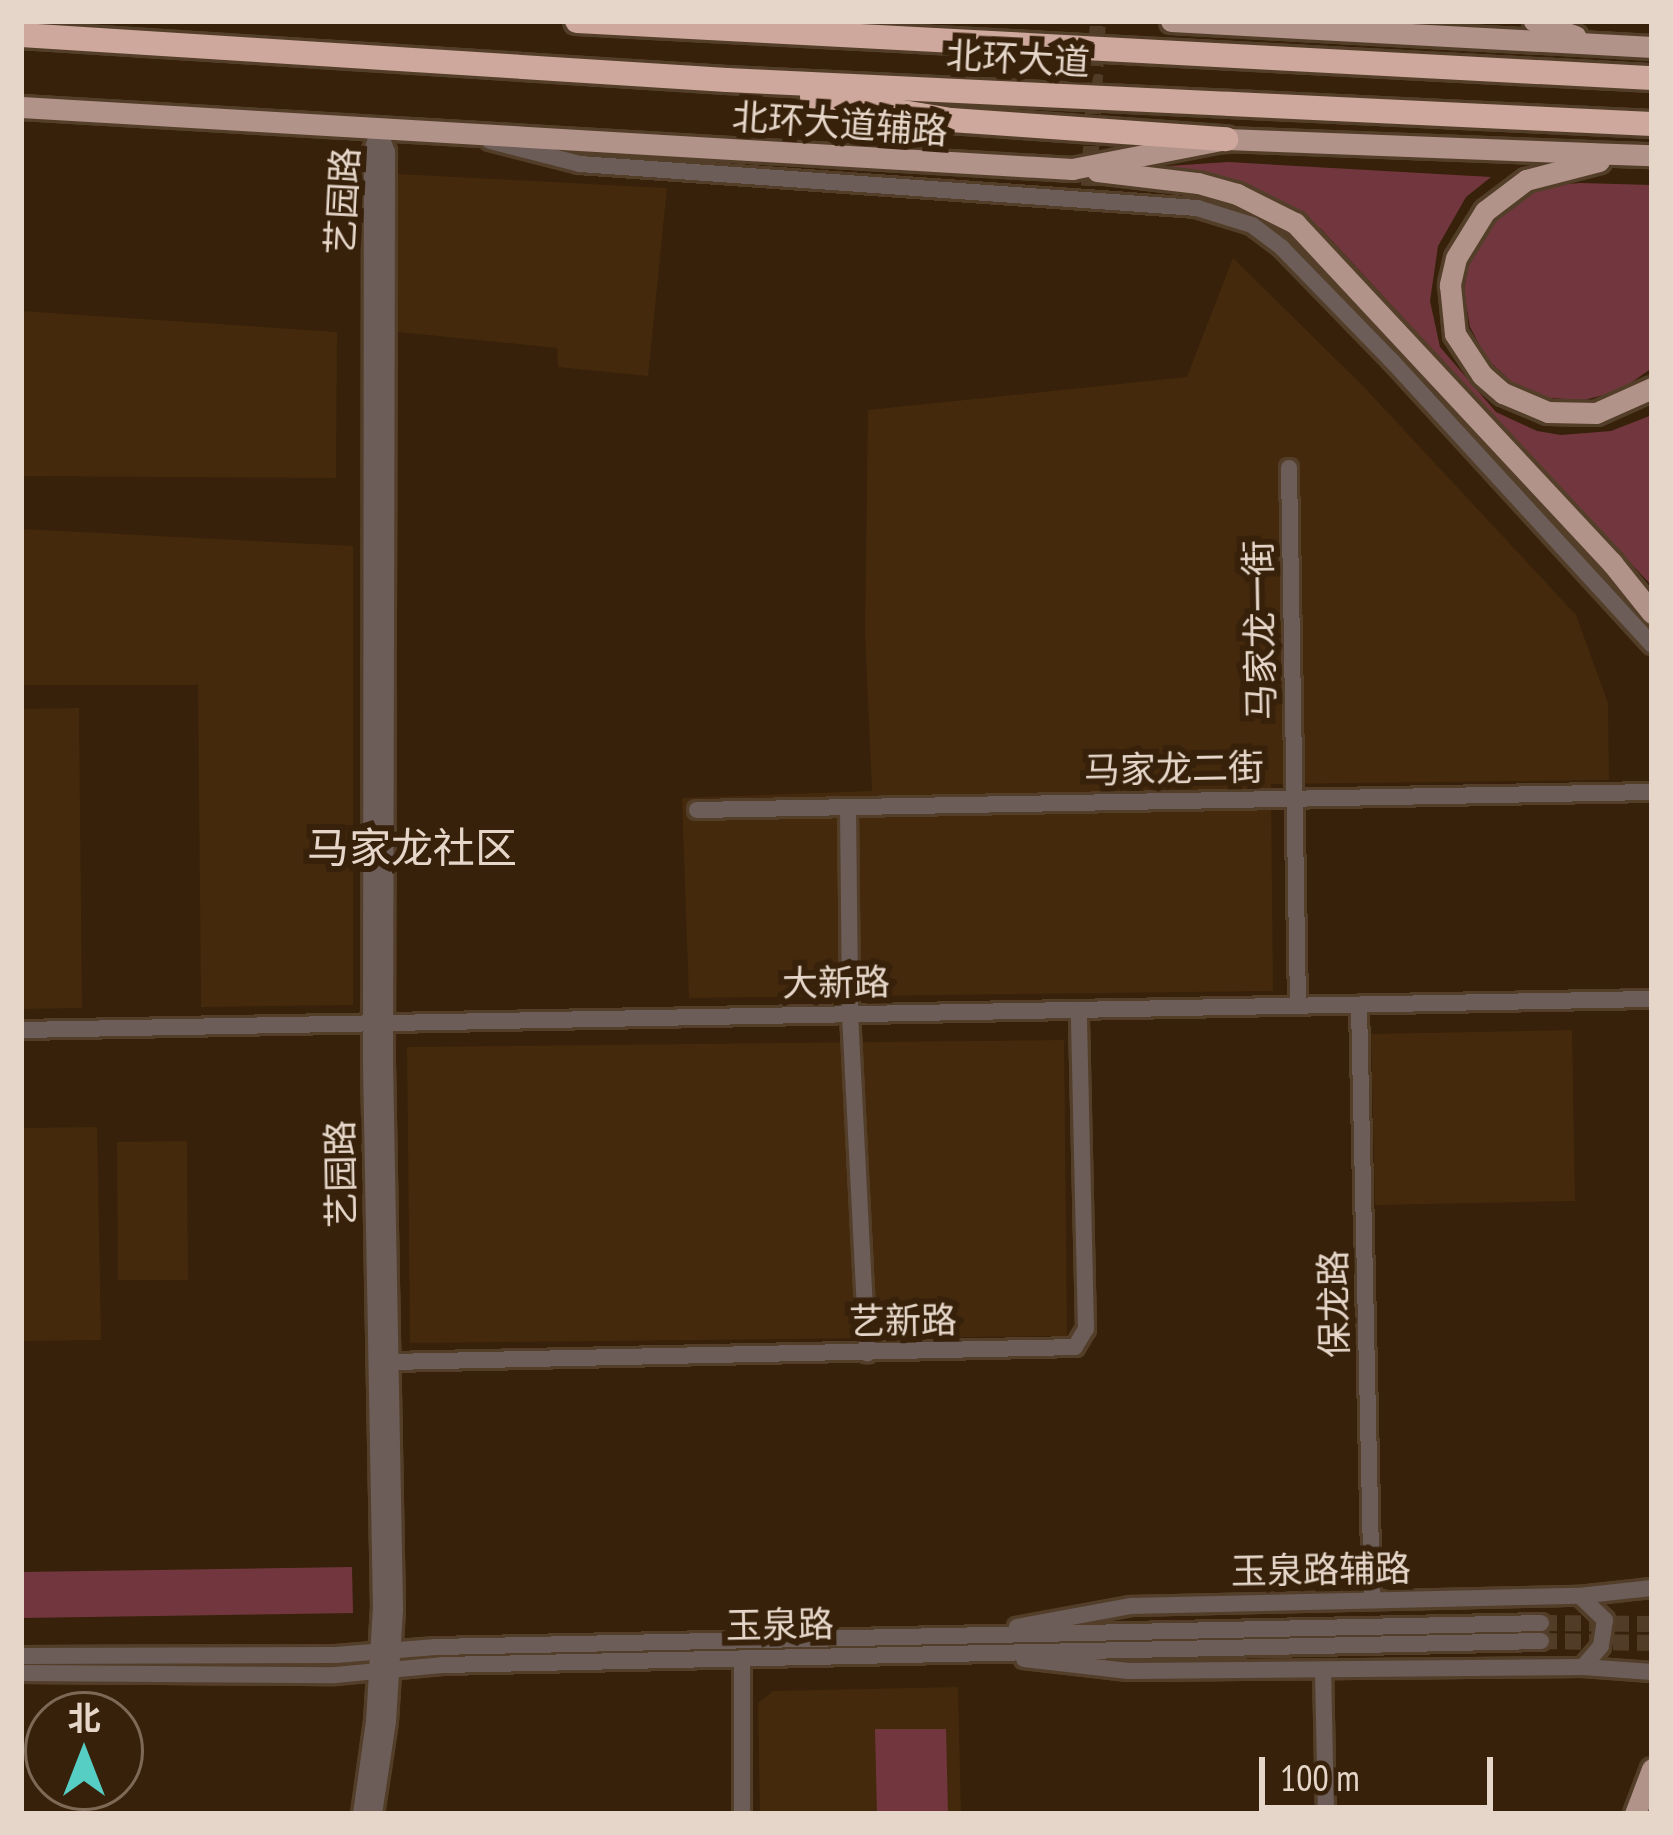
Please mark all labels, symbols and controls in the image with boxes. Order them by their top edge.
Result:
street label: 北环大道 [945,33,1091,83]
street label: 北环大道辅路 [731,94,949,152]
street label: 艺园路 [318,146,366,256]
street label: 马家龙一街 [1236,540,1282,720]
street label: 马家龙二街 [1084,745,1264,791]
district label: 马家龙社区 [307,823,517,873]
street label: 大新路 [782,959,890,1005]
street label: 艺园路 [317,1120,363,1228]
street label: 保龙路 [1310,1250,1356,1358]
street label: 艺新路 [849,1297,957,1343]
street label: 玉泉路辅路 [1231,1546,1411,1592]
street label: 玉泉路 [726,1601,834,1647]
north arrow [24,1691,144,1811]
text: 北 [68,1696,101,1739]
scale bar [1265,1733,1499,1807]
text: 100 m [1280,1754,1360,1801]

